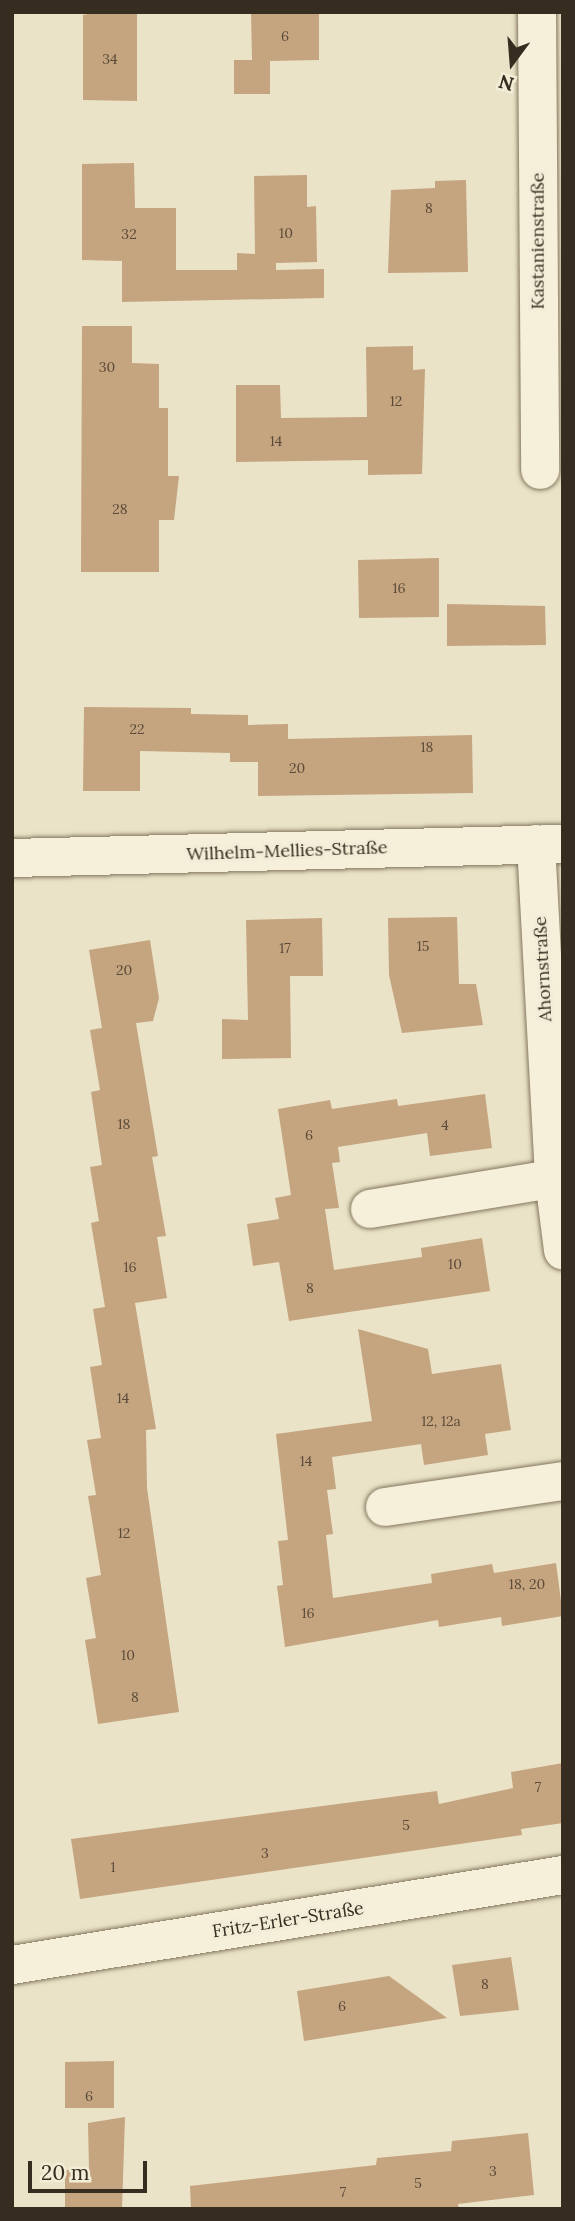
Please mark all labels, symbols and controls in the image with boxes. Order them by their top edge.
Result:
house number: 6 [281,28,289,44]
north arrow [477,28,547,98]
house number: 34 [102,51,118,67]
text: N [496,70,517,97]
street label: Kastanienstraße [527,172,549,310]
house number: 8 [425,200,433,216]
house number: 10 [279,225,293,241]
house number: 32 [121,226,137,242]
house number: 30 [99,359,115,375]
house number: 12 [390,393,402,409]
house number: 14 [270,433,282,449]
house number: 28 [112,501,128,517]
house number: 16 [392,580,406,596]
house number: 22 [129,721,145,737]
house number: 18 [421,739,433,755]
house number: 20 [289,760,305,776]
street label: Wilhelm-Mellies-Straße [186,837,388,865]
street label: Ahornstraße [529,916,557,1022]
house number: 15 [417,938,429,954]
house number: 17 [279,940,291,956]
house number: 20 [116,962,132,978]
house number: 18 [118,1116,130,1132]
house number: 4 [441,1117,449,1133]
house number: 6 [305,1127,313,1143]
house number: 10 [448,1256,462,1272]
house number: 16 [123,1259,137,1275]
house number: 8 [306,1280,314,1296]
house number: 14 [117,1390,129,1406]
house number: 12, 12a [421,1413,461,1429]
house number: 14 [300,1453,312,1469]
house number: 12 [118,1525,130,1541]
house number: 18, 20 [509,1576,545,1592]
house number: 16 [301,1605,315,1621]
house number: 10 [121,1647,135,1663]
house number: 8 [131,1689,139,1705]
house number: 7 [535,1779,541,1795]
house number: 5 [402,1817,410,1833]
house number: 3 [261,1845,269,1861]
house number: 1 [110,1859,116,1875]
street label: Fritz-Erler-Straße [211,1897,365,1943]
house number: 8 [481,1976,489,1992]
house number: 6 [338,1998,346,2014]
house number: 6 [85,2088,93,2104]
scale bar [32,2148,150,2192]
text: 20 m [41,2159,90,2186]
house number: 3 [489,2163,497,2179]
house number: 5 [414,2175,422,2191]
house number: 7 [340,2184,346,2200]

